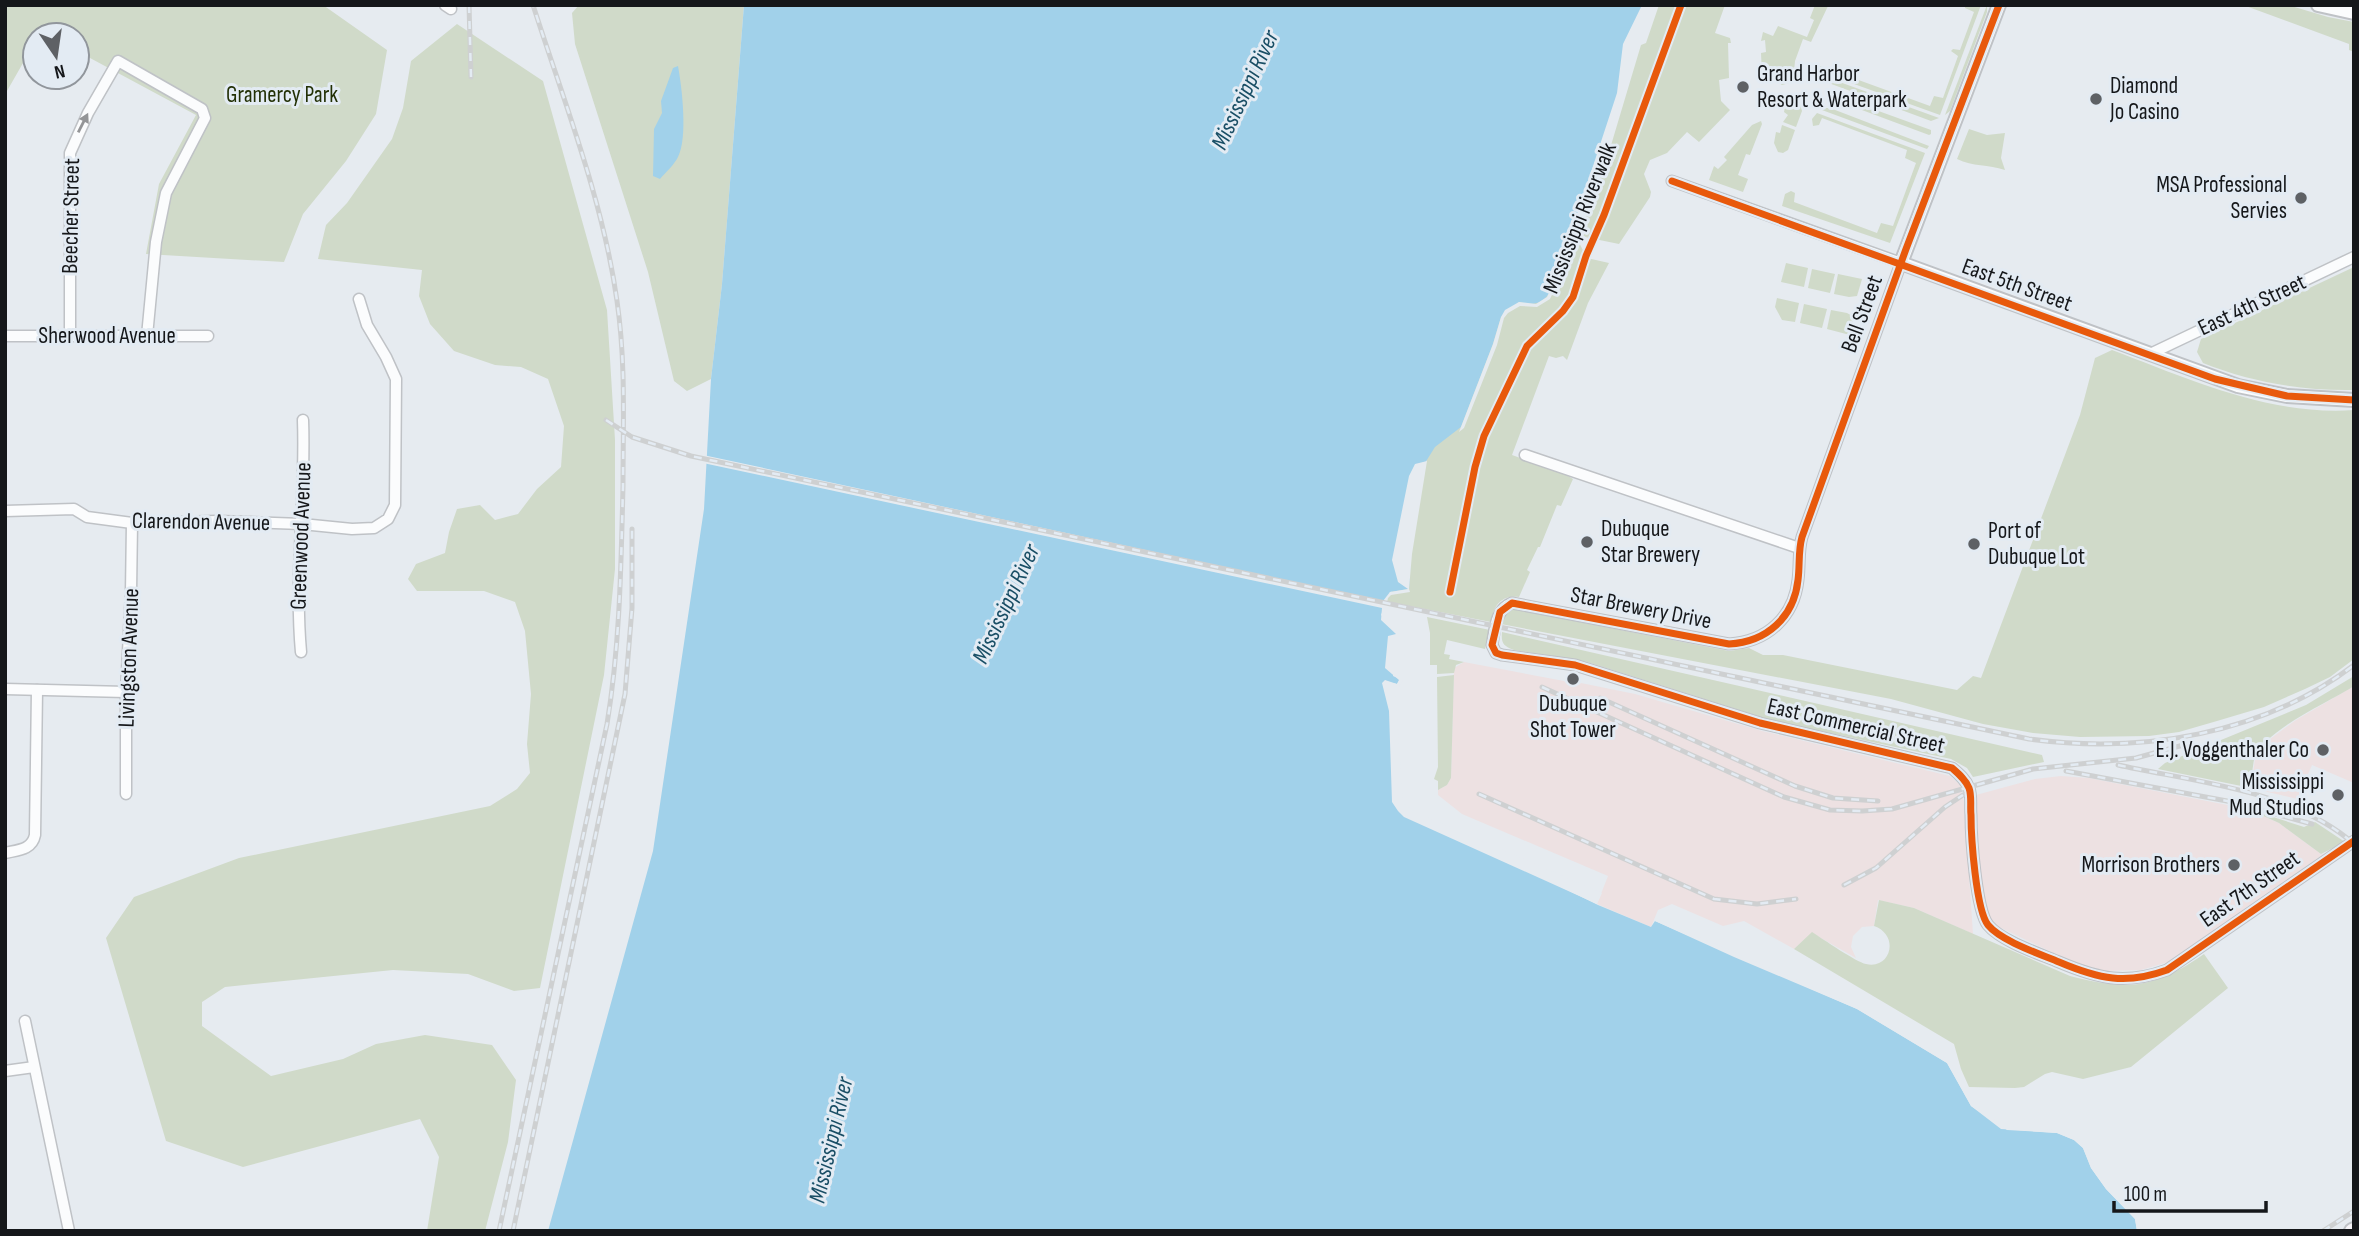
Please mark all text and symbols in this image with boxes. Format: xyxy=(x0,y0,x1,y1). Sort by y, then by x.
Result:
north arrow xyxy=(21,21,91,91)
water label: Mississippi River xyxy=(1205,25,1286,154)
text: N xyxy=(52,59,67,83)
place label: Grand Harbor Resort & Waterpark xyxy=(1757,60,1907,114)
place label: Diamond Jo Casino xyxy=(2109,72,2179,126)
marker: Grand Harbor Resort & Waterpark xyxy=(1735,79,1751,95)
park label: Gramercy Park xyxy=(226,81,338,109)
marker: Diamond Jo Casino xyxy=(2088,91,2104,107)
one-way arrow xyxy=(78,113,89,133)
street label: Mississippi Riverwalk xyxy=(1537,138,1623,298)
street label: Beecher Street xyxy=(56,158,86,274)
place label: MSA Professional Servies xyxy=(2156,171,2287,225)
marker: MSA Professional Servies xyxy=(2293,190,2309,206)
street label: East 5th Street xyxy=(1958,252,2076,318)
street label: East 4th Street xyxy=(2194,268,2310,342)
street label: Bell Street xyxy=(1835,272,1889,356)
street label: Sherwood Avenue xyxy=(38,322,176,350)
street label: Greenwood Avenue xyxy=(284,462,318,610)
street label: Clarendon Avenue xyxy=(132,507,270,537)
place label: Dubuque Star Brewery xyxy=(1601,515,1700,569)
place label: Port of Dubuque Lot xyxy=(1988,517,2085,571)
marker: Dubuque Star Brewery xyxy=(1579,534,1595,550)
marker: Port of Dubuque Lot xyxy=(1966,536,1982,552)
water label: Mississippi River xyxy=(966,539,1047,668)
street label: Star Brewery Drive xyxy=(1568,581,1714,635)
street label: Livingston Avenue xyxy=(113,588,145,728)
marker: Dubuque Shot Tower xyxy=(1565,671,1581,687)
place label: Dubuque Shot Tower xyxy=(1530,690,1616,744)
street label: East Commercial Street xyxy=(1765,692,1947,760)
place label: E.J. Voggenthaler Co xyxy=(2156,736,2309,764)
marker: E.J. Voggenthaler Co xyxy=(2315,742,2331,758)
place label: Mississippi Mud Studios xyxy=(2229,768,2324,822)
marker: Mississippi Mud Studios xyxy=(2330,787,2346,803)
street label: East 7th Street xyxy=(2195,844,2305,934)
place label: Morrison Brothers xyxy=(2081,851,2220,879)
marker: Morrison Brothers xyxy=(2226,857,2242,873)
water label: Mississippi River xyxy=(802,1073,860,1206)
scale bar xyxy=(2114,1170,2266,1214)
text: 100 m xyxy=(2124,1182,2167,1207)

